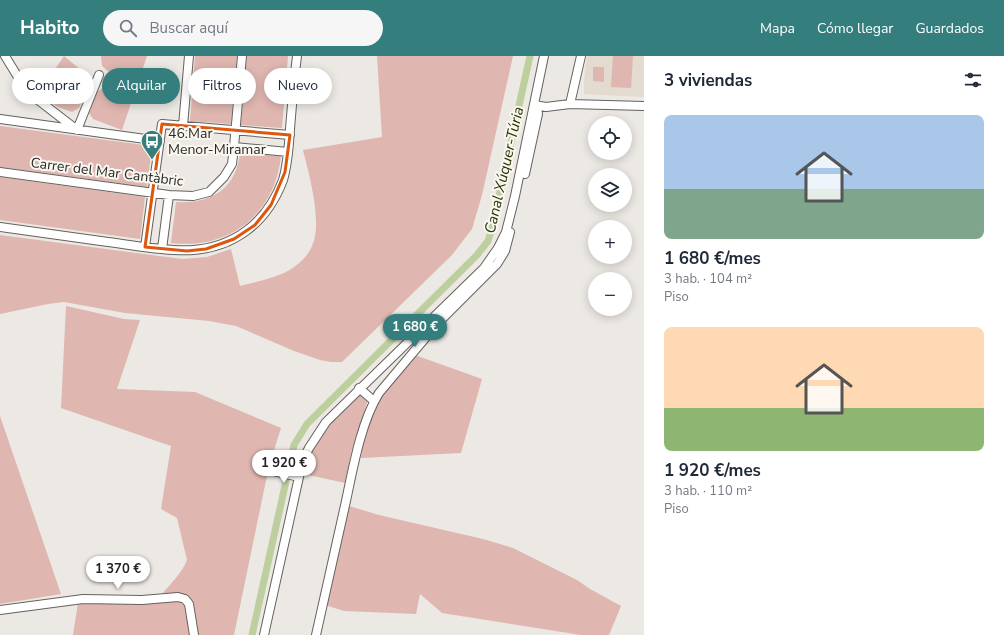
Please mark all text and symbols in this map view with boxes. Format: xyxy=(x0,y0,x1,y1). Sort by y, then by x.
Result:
search box xyxy=(103,10,383,46)
text: Habito xyxy=(20,15,79,41)
icon: search xyxy=(117,17,139,39)
text: Buscar aquí xyxy=(149,18,228,38)
text: Mapa xyxy=(760,19,795,38)
text: Cómo llegar xyxy=(817,19,893,38)
text: Guardados xyxy=(915,19,984,38)
chip: Comprar xyxy=(12,68,94,104)
chip: Alquilar xyxy=(102,68,180,104)
chip: Filtros xyxy=(188,68,256,104)
chip: Nuevo xyxy=(264,68,332,104)
text: 3 viviendas xyxy=(664,69,752,92)
icon: filters xyxy=(962,69,984,91)
water label: Canal Xúquer-Túria xyxy=(480,105,528,235)
map controls xyxy=(588,116,632,316)
button: locate xyxy=(588,116,632,160)
place label: 46.Mar Menor-Miramar xyxy=(168,124,266,159)
bus stop icon: 46.Mar Menor-Miramar xyxy=(139,128,165,161)
icon: home xyxy=(788,141,860,213)
street label: Carrer del Mar Cantàbric xyxy=(30,153,185,191)
button: layers xyxy=(588,168,632,212)
button: + xyxy=(588,220,632,264)
text: 1 680 €/mes xyxy=(664,247,761,270)
text: 3 hab. · 104 m² xyxy=(664,270,752,288)
button: − xyxy=(588,272,632,316)
text: Piso xyxy=(664,288,689,306)
pin: 1 680 € xyxy=(378,314,452,348)
text: 1 680 € xyxy=(392,318,438,336)
icon: home xyxy=(788,353,860,425)
pin: 1 920 € xyxy=(247,450,321,484)
text: 1 920 € xyxy=(261,454,307,472)
text: 1 920 €/mes xyxy=(664,459,761,482)
text: 3 hab. · 110 m² xyxy=(664,482,752,500)
text: Piso xyxy=(664,500,689,518)
pin: 1 370 € xyxy=(81,556,155,590)
text: 1 370 € xyxy=(95,560,141,578)

